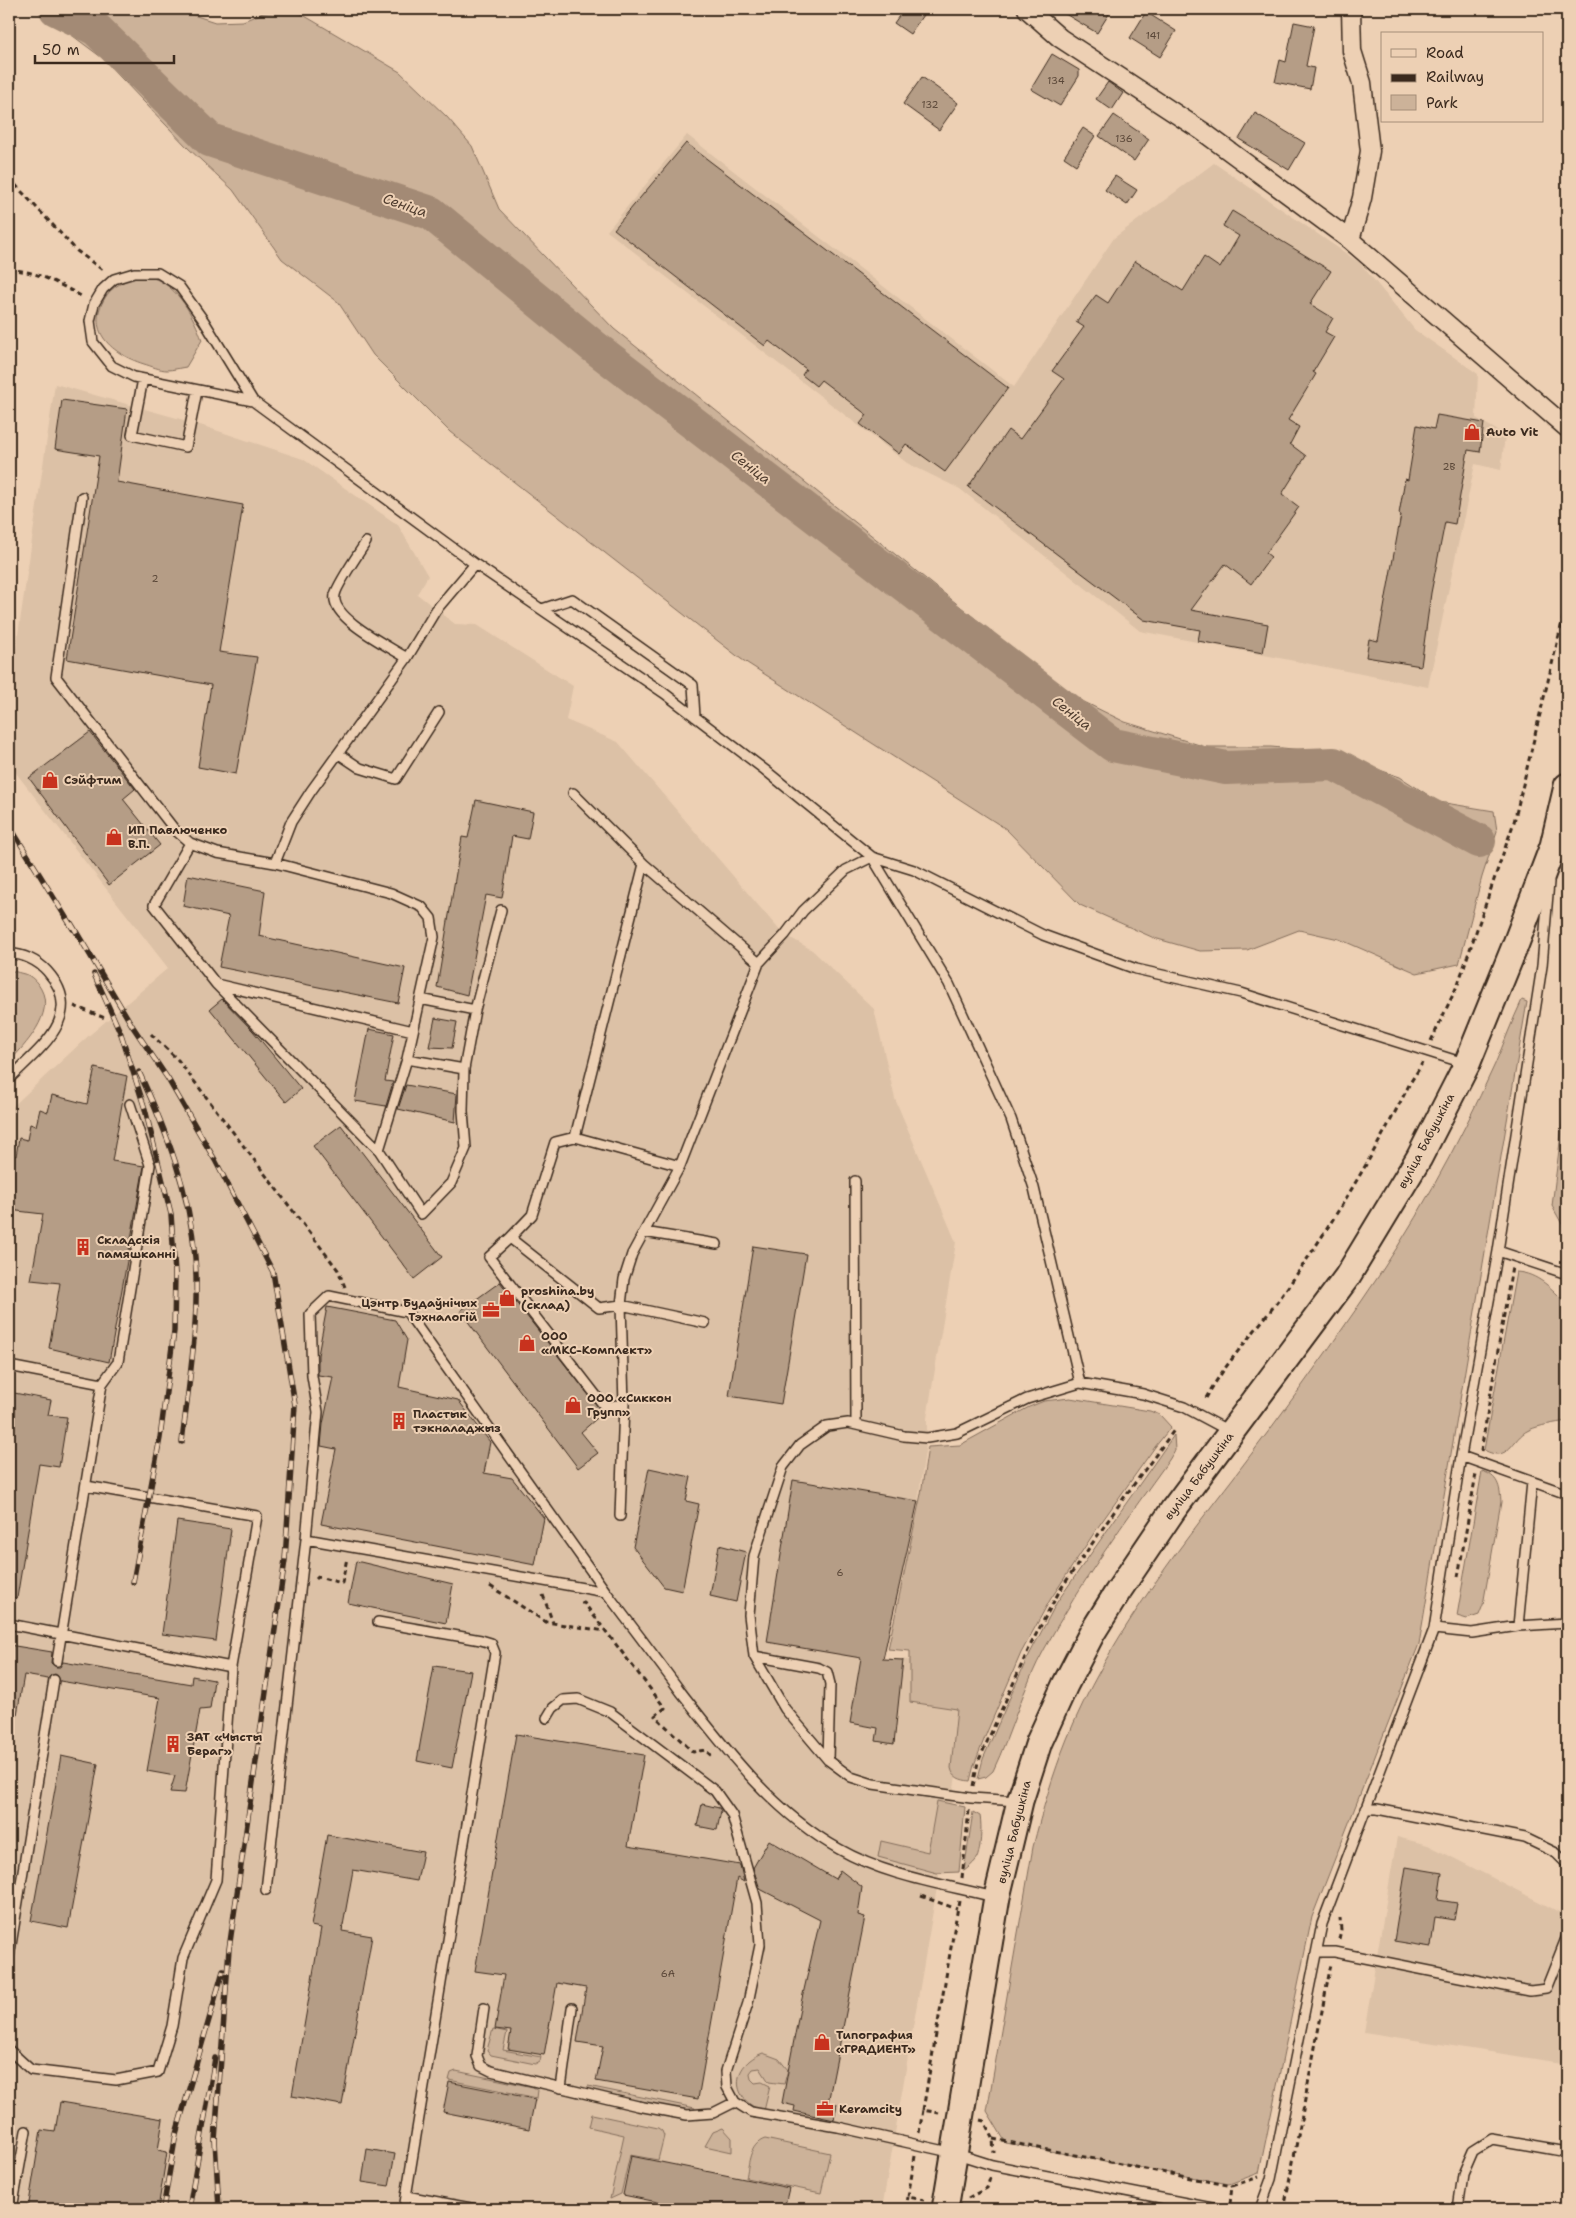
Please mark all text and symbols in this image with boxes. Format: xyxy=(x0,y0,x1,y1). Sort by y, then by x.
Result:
house number: 141 xyxy=(1146,29,1160,42)
scale bar xyxy=(35,32,174,64)
legend xyxy=(1381,32,1544,122)
text: 50 m xyxy=(42,40,80,60)
text: Road xyxy=(1426,43,1464,63)
text: Railway xyxy=(1426,67,1484,87)
house number: 134 xyxy=(1047,74,1065,87)
text: Park xyxy=(1426,93,1458,113)
house number: 132 xyxy=(921,98,939,111)
house number: 136 xyxy=(1115,132,1133,145)
water label: Сеніца xyxy=(381,189,429,221)
shop icon: Auto Vit xyxy=(1462,422,1482,442)
place label: Auto Vit xyxy=(1486,424,1538,440)
water label: Сеніца xyxy=(728,446,774,488)
house number: 2В xyxy=(1443,460,1456,473)
house number: 2 xyxy=(152,572,159,585)
water label: Сеніца xyxy=(1049,692,1095,734)
shop icon: Сэйфтим xyxy=(40,770,60,790)
place label: Сэйфтим xyxy=(64,772,121,788)
place label: ИП Павлюченко В.П. xyxy=(128,822,227,852)
shop icon: ИП Павлюченко В.П. xyxy=(104,827,124,847)
street label: вуліца Бабушкіна xyxy=(1394,1090,1458,1191)
place label: Складскія памяшканні xyxy=(97,1232,176,1262)
building icon: Складскія памяшканні xyxy=(73,1237,93,1257)
place label: рroshina.by (склад) xyxy=(521,1283,594,1313)
shop icon: рroshina.by (склад) xyxy=(497,1288,517,1308)
place label: Цэнтр Будаўнічых Тэхналогій xyxy=(361,1295,478,1325)
office icon: Цэнтр Будаўнічых Тэхналогій xyxy=(481,1300,501,1320)
place label: ООО «МКС-Комплект» xyxy=(541,1328,652,1358)
shop icon: ООО «МКС-Комплект» xyxy=(517,1333,537,1353)
place label: ООО «Сиккон Групп» xyxy=(587,1390,672,1420)
shop icon: ООО «Сиккон Групп» xyxy=(563,1395,583,1415)
place label: Пластык тэкналаджыз xyxy=(413,1406,501,1436)
building icon: Пластык тэкналаджыз xyxy=(389,1411,409,1431)
street label: вуліца Бабушкіна xyxy=(1161,1428,1238,1523)
house number: 6 xyxy=(837,1566,844,1579)
place label: ЗАТ «Чысты Бераг» xyxy=(187,1729,263,1759)
building icon: ЗАТ «Чысты Бераг» xyxy=(163,1734,183,1754)
street label: вуліца Бабушкіна xyxy=(993,1778,1035,1885)
house number: 6А xyxy=(661,1967,675,1980)
place label: Типография «ГРАДИЕНТ» xyxy=(836,2027,916,2057)
shop icon: Типография «ГРАДИЕНТ» xyxy=(812,2032,832,2052)
office icon: Keramcity xyxy=(815,2099,835,2119)
place label: Keramcity xyxy=(839,2101,902,2117)

